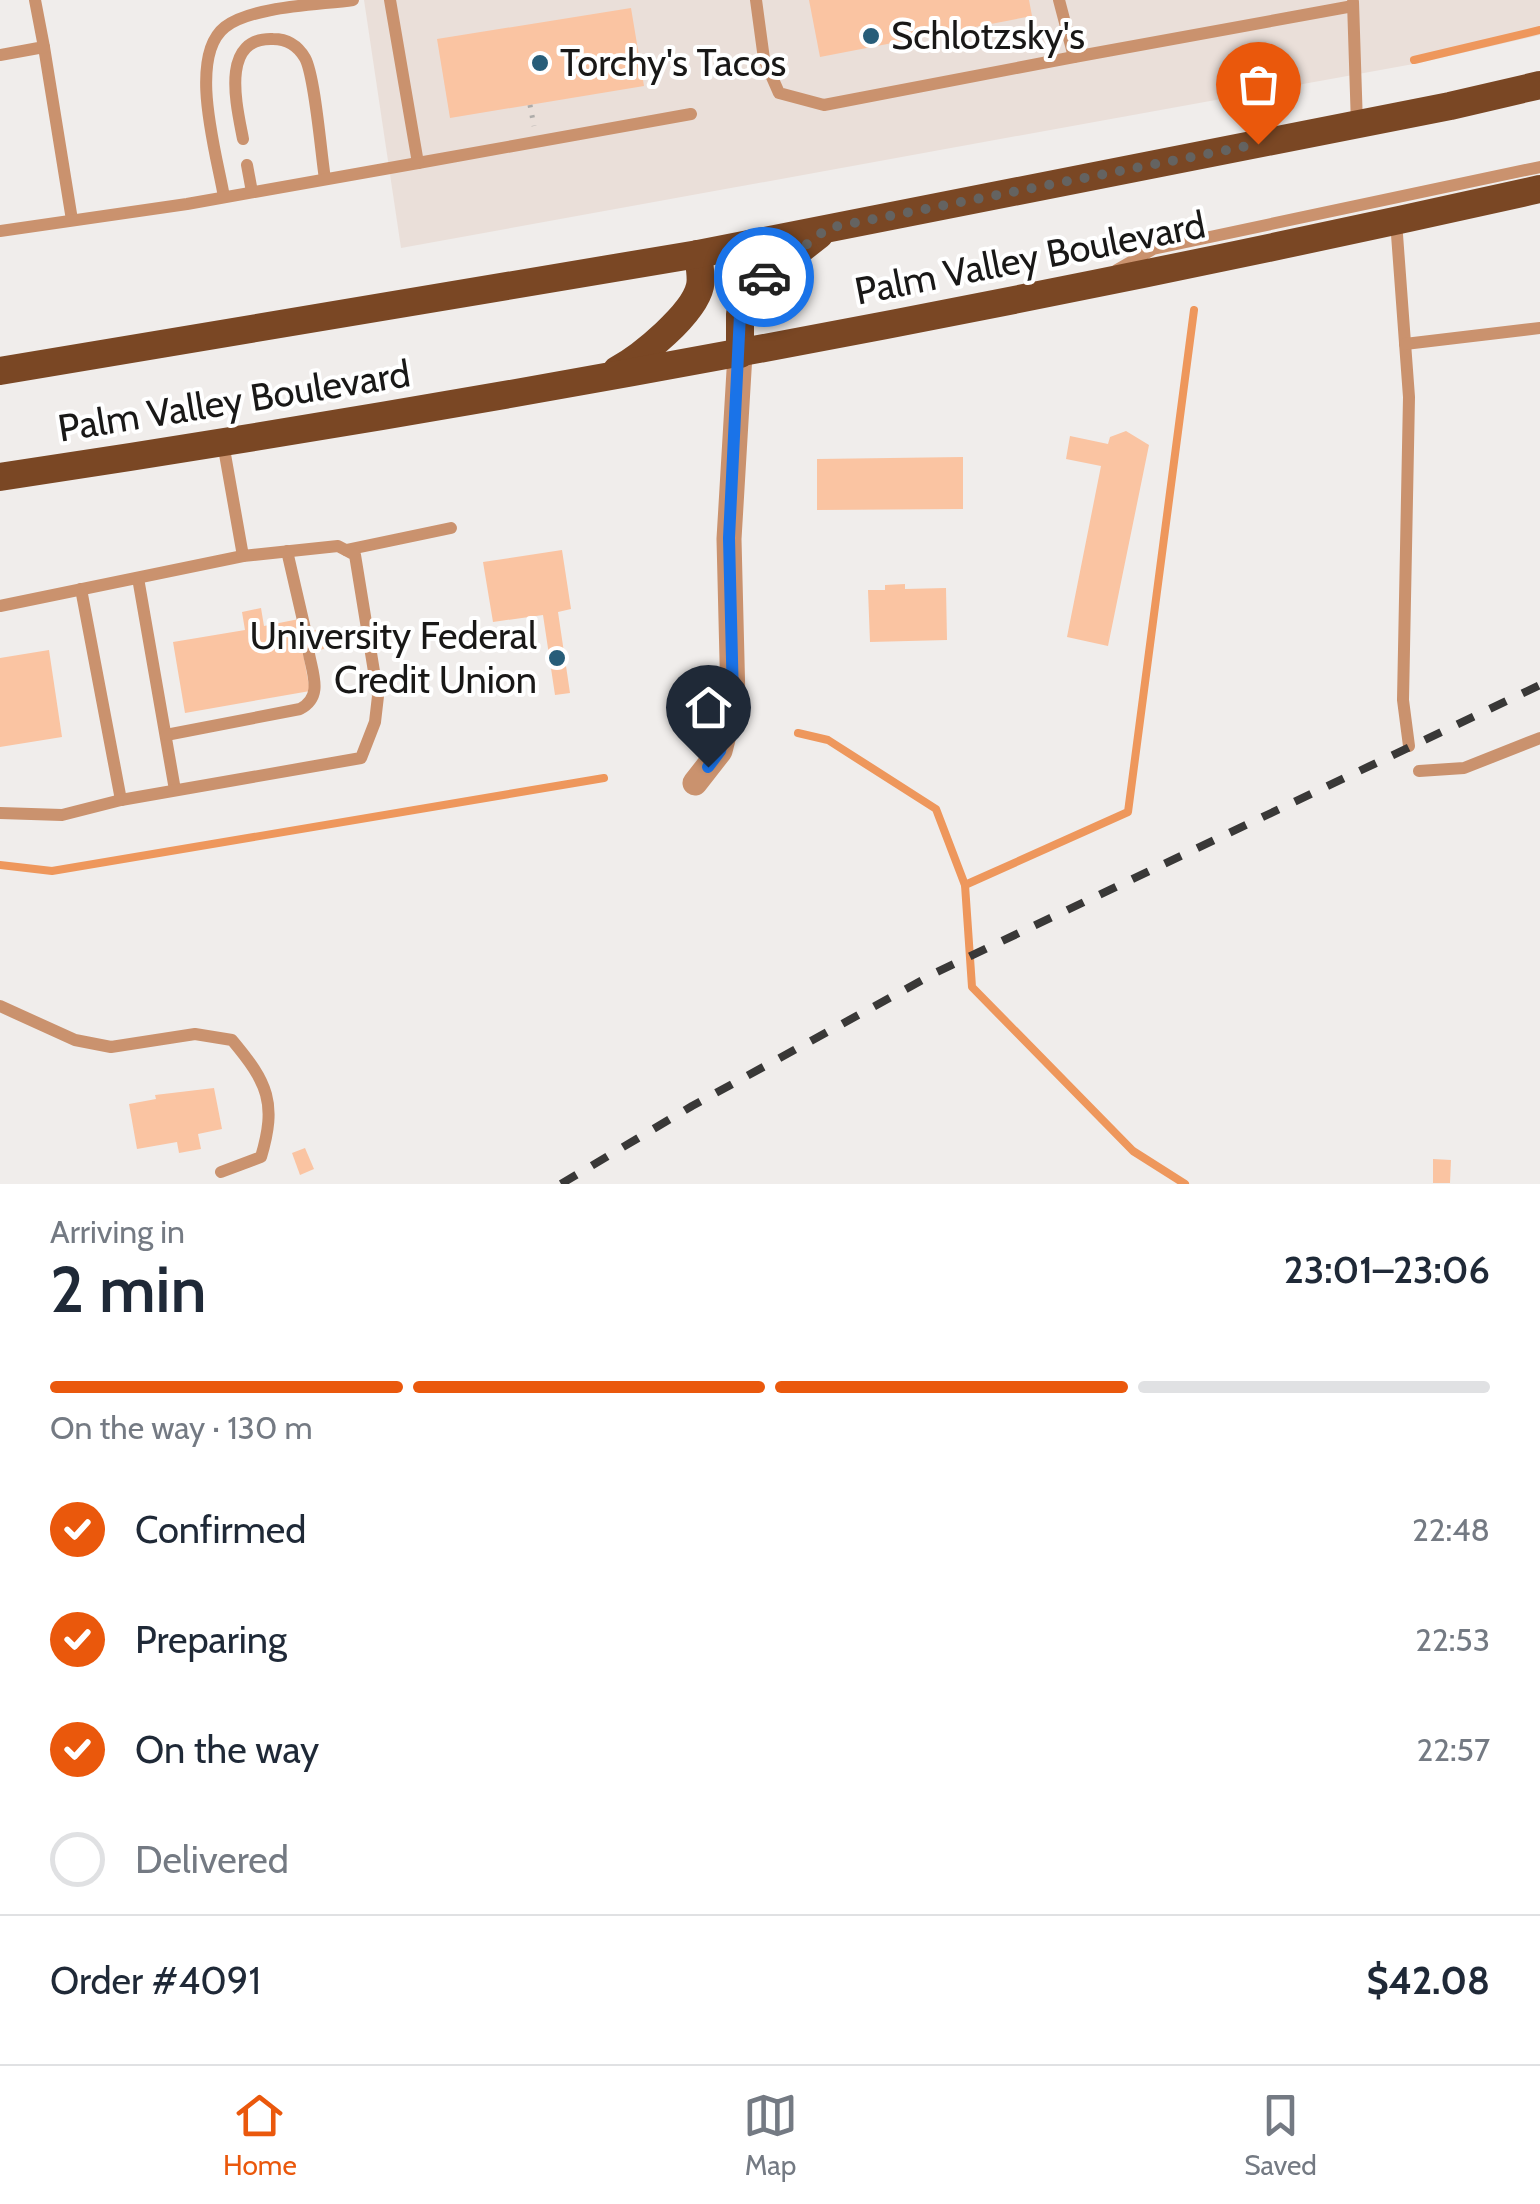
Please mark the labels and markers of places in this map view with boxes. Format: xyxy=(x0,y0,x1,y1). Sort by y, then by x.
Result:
place label: Schlotzsky's xyxy=(891,12,1085,59)
marker: Schlotzsky's xyxy=(860,25,882,47)
place label: Torchy's Tacos xyxy=(560,39,786,86)
pin xyxy=(1216,42,1301,145)
marker: Torchy's Tacos xyxy=(529,52,551,74)
place label: University Federal Credit Union xyxy=(249,612,537,703)
marker: University Federal Credit Union xyxy=(546,647,568,669)
pin xyxy=(666,665,751,768)

